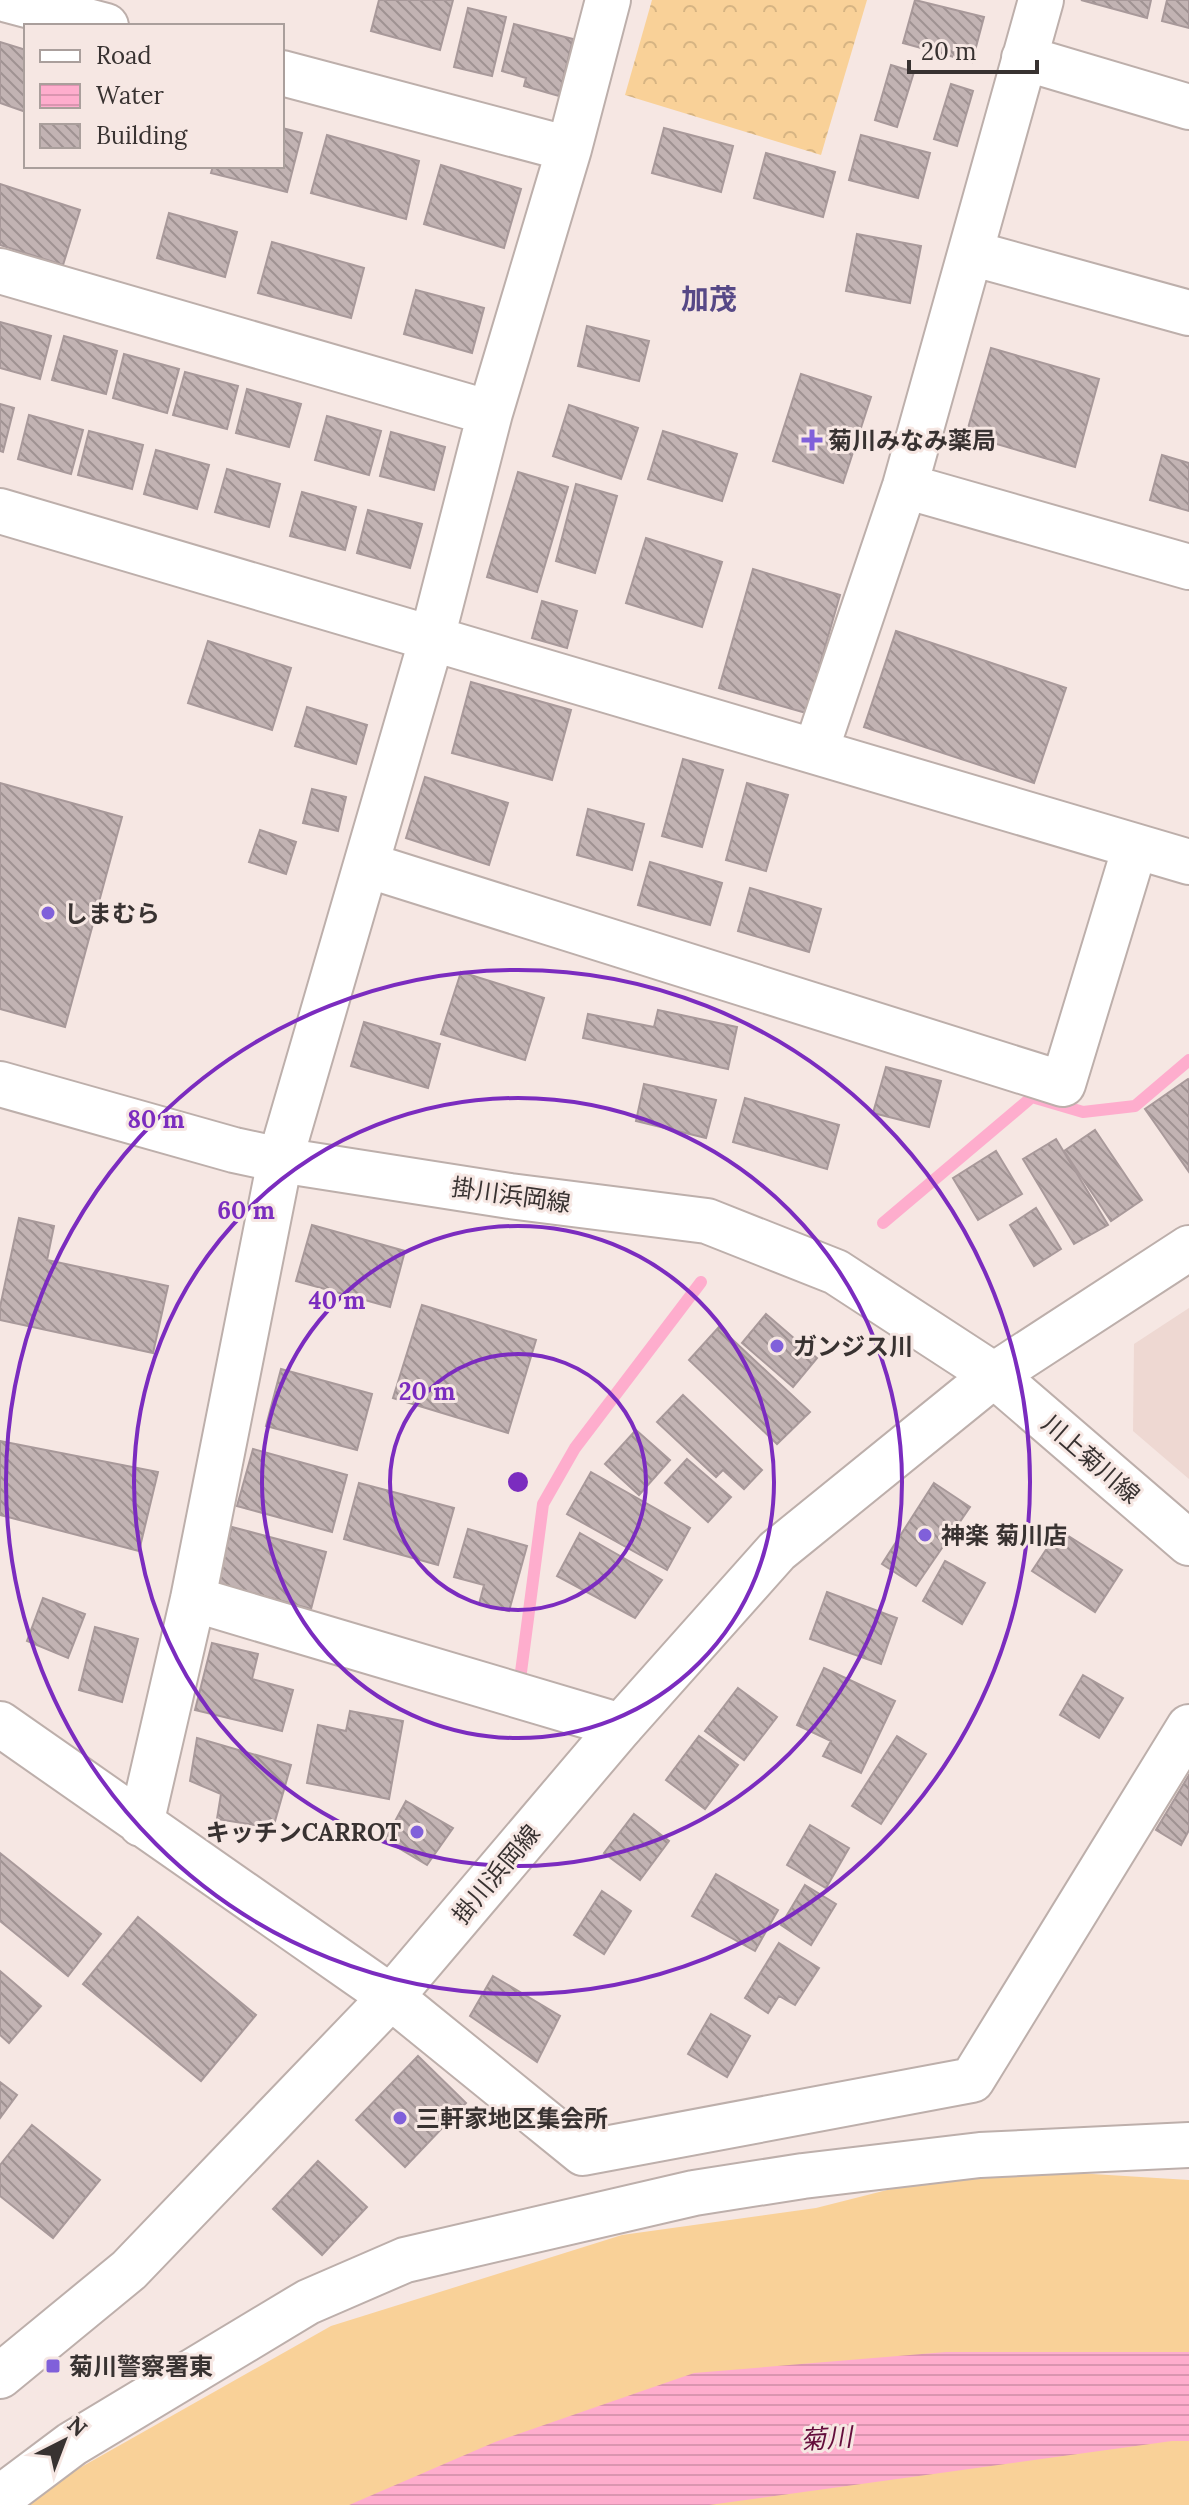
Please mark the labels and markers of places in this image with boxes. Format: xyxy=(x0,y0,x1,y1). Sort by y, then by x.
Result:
place label: 菊川みなみ薬局 xyxy=(828,425,996,456)
marker: 菊川みなみ薬局 xyxy=(803,431,821,449)
place label: しまむら xyxy=(64,898,160,929)
marker: しまむら xyxy=(39,904,57,922)
place label: ガンジス川 xyxy=(793,1331,913,1362)
marker: ガンジス川 xyxy=(768,1337,786,1355)
centre of rings xyxy=(504,1468,532,1496)
place label: 神楽 菊川店 xyxy=(941,1520,1067,1551)
marker: 神楽 菊川店 xyxy=(916,1526,934,1544)
place label: キッチンCARROT xyxy=(206,1817,401,1848)
marker: キッチンCARROT xyxy=(408,1823,426,1841)
place label: 三軒家地区集会所 xyxy=(416,2103,608,2134)
marker: 三軒家地区集会所 xyxy=(391,2109,409,2127)
place label: 菊川警察署東 xyxy=(69,2351,213,2382)
marker: 菊川警察署東 xyxy=(44,2357,62,2375)

